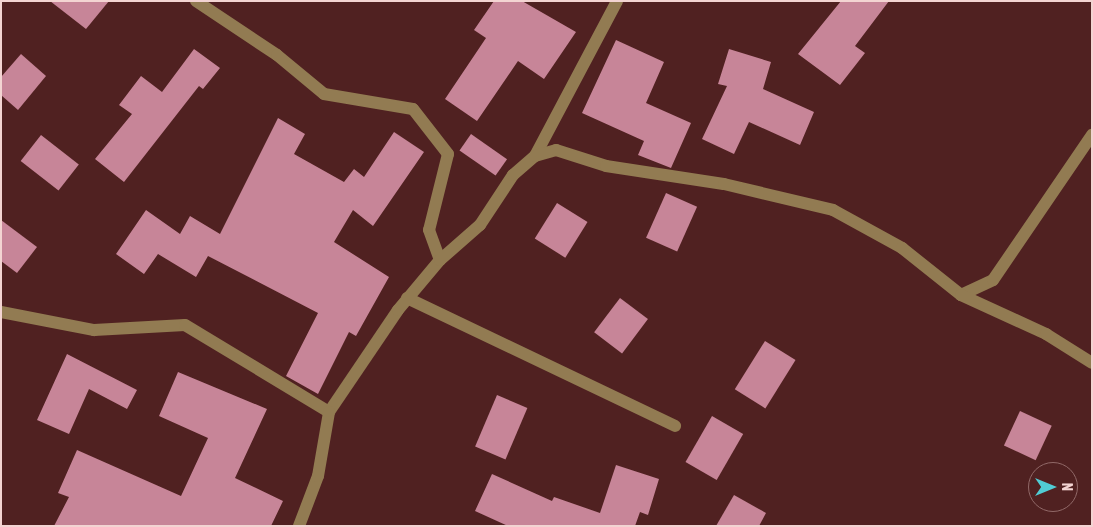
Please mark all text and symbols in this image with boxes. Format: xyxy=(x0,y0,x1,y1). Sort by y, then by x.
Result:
north arrow xyxy=(1028,462,1078,512)
text: N xyxy=(1059,483,1075,491)

